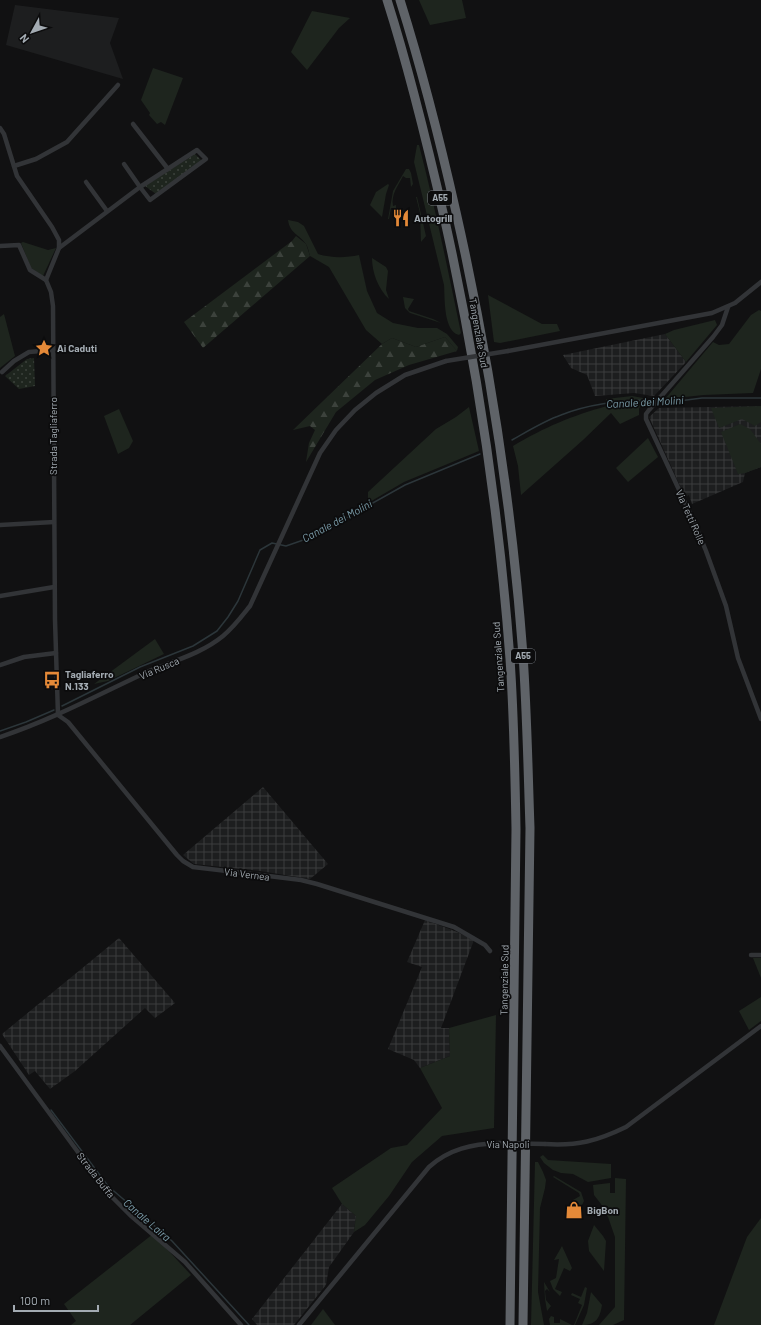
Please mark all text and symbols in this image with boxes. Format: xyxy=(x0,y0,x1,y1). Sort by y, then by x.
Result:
north arrow xyxy=(12,12,52,52)
text: N xyxy=(17,32,31,46)
road number: A55 xyxy=(428,191,452,205)
restaurant icon: Autogrill xyxy=(391,208,411,228)
place label: Autogrill xyxy=(414,212,452,224)
street label: Tangenziale Sud xyxy=(467,297,491,369)
place icon: Ai Caduti xyxy=(34,338,54,358)
place label: Ai Caduti xyxy=(57,342,97,354)
water label: Canale dei Molini xyxy=(606,393,684,410)
street label: Strada Tagliaferro xyxy=(47,397,59,475)
street label: Via Tetti Rolle xyxy=(673,488,709,546)
water label: Canale dei Molini xyxy=(299,496,374,544)
street label: Tangenziale Sud xyxy=(490,621,506,693)
road number: A55 xyxy=(511,649,535,663)
street label: Via Rusca xyxy=(137,654,181,682)
place label: Tagliaferro N.133 xyxy=(65,668,114,692)
bus stop icon: Tagliaferro N.133 xyxy=(42,670,62,690)
street label: Via Vernea xyxy=(224,865,270,883)
street label: Tangenziale Sud xyxy=(497,945,511,1015)
street label: Via Napoli xyxy=(486,1138,530,1150)
street label: Strada Buffa xyxy=(75,1150,117,1200)
water label: Canale Laira xyxy=(121,1196,174,1244)
shop icon: BigBon xyxy=(564,1200,584,1220)
place label: BigBon xyxy=(587,1204,619,1216)
scale bar xyxy=(14,1287,98,1313)
text: 100 m xyxy=(20,1293,50,1307)

